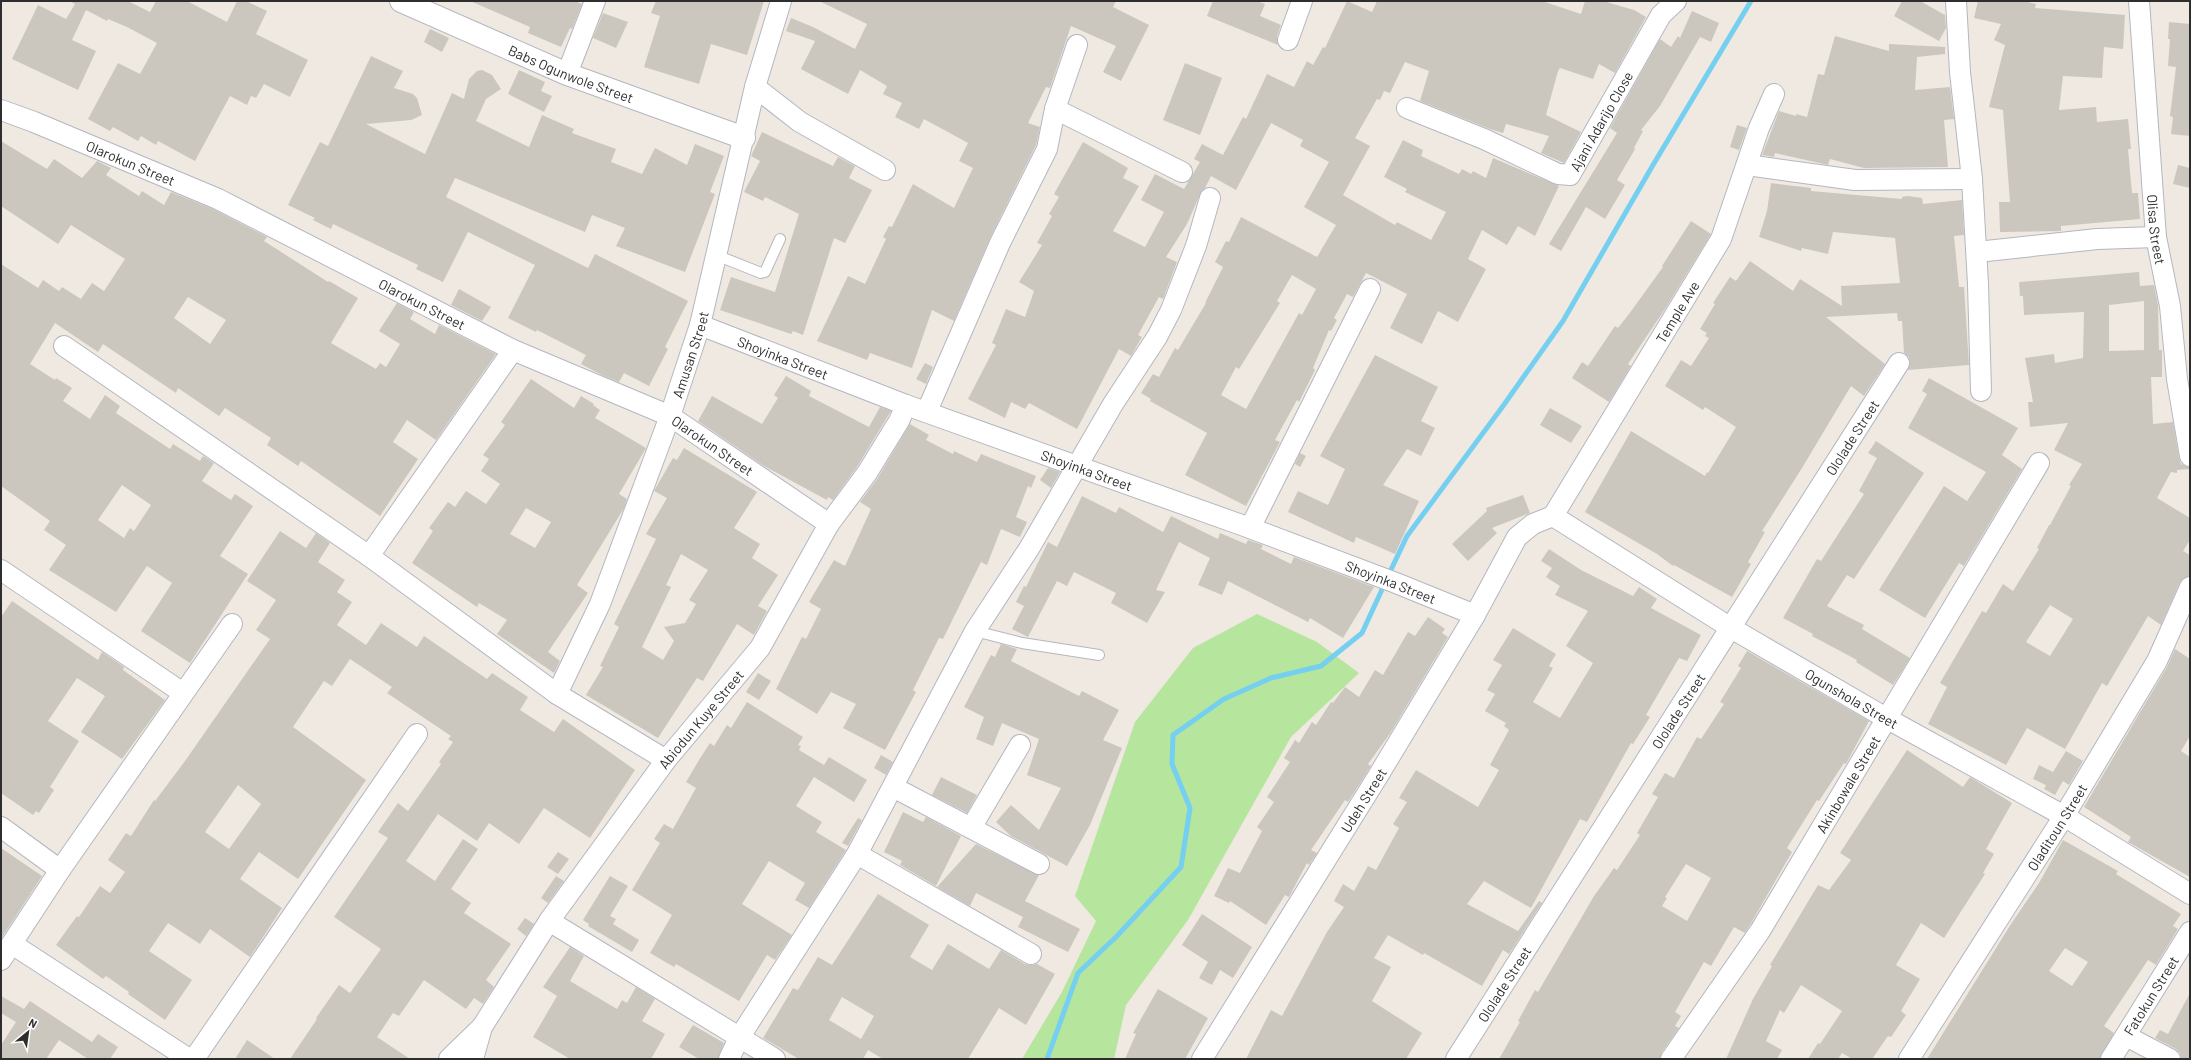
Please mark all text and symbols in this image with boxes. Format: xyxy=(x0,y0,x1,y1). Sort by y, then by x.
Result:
street label: Babs Ogunwole Street xyxy=(506,41,636,106)
street label: Ajani Adarijo Close xyxy=(1566,68,1636,174)
street label: Olarokun Street xyxy=(84,136,178,189)
street label: Olisa Street xyxy=(2144,194,2170,266)
street label: Olarokun Street xyxy=(376,274,468,333)
street label: Temple Ave xyxy=(1652,278,1702,346)
street label: Amusan Street xyxy=(668,310,711,400)
street label: Shoyinka Street xyxy=(735,332,831,382)
street label: Ololade Street xyxy=(1821,396,1882,478)
street label: Olarokun Street xyxy=(669,411,757,479)
street label: Shoyinka Street xyxy=(1039,446,1135,494)
street label: Shoyinka Street xyxy=(1343,556,1439,607)
street label: Ogunshola Street xyxy=(1802,665,1901,732)
street label: Abiodun Kuye Street xyxy=(654,666,747,772)
street label: Ololade Street xyxy=(1647,670,1708,752)
street label: Akinbowale Street xyxy=(1812,732,1883,836)
street label: Udeh Street xyxy=(1337,765,1389,835)
street label: Oladitoun Street xyxy=(2023,781,2090,873)
street label: Ololade Street xyxy=(1473,943,1534,1025)
street label: Fatokun Street xyxy=(2120,952,2182,1038)
north arrow xyxy=(8,1012,48,1052)
text: N xyxy=(27,1015,39,1030)

